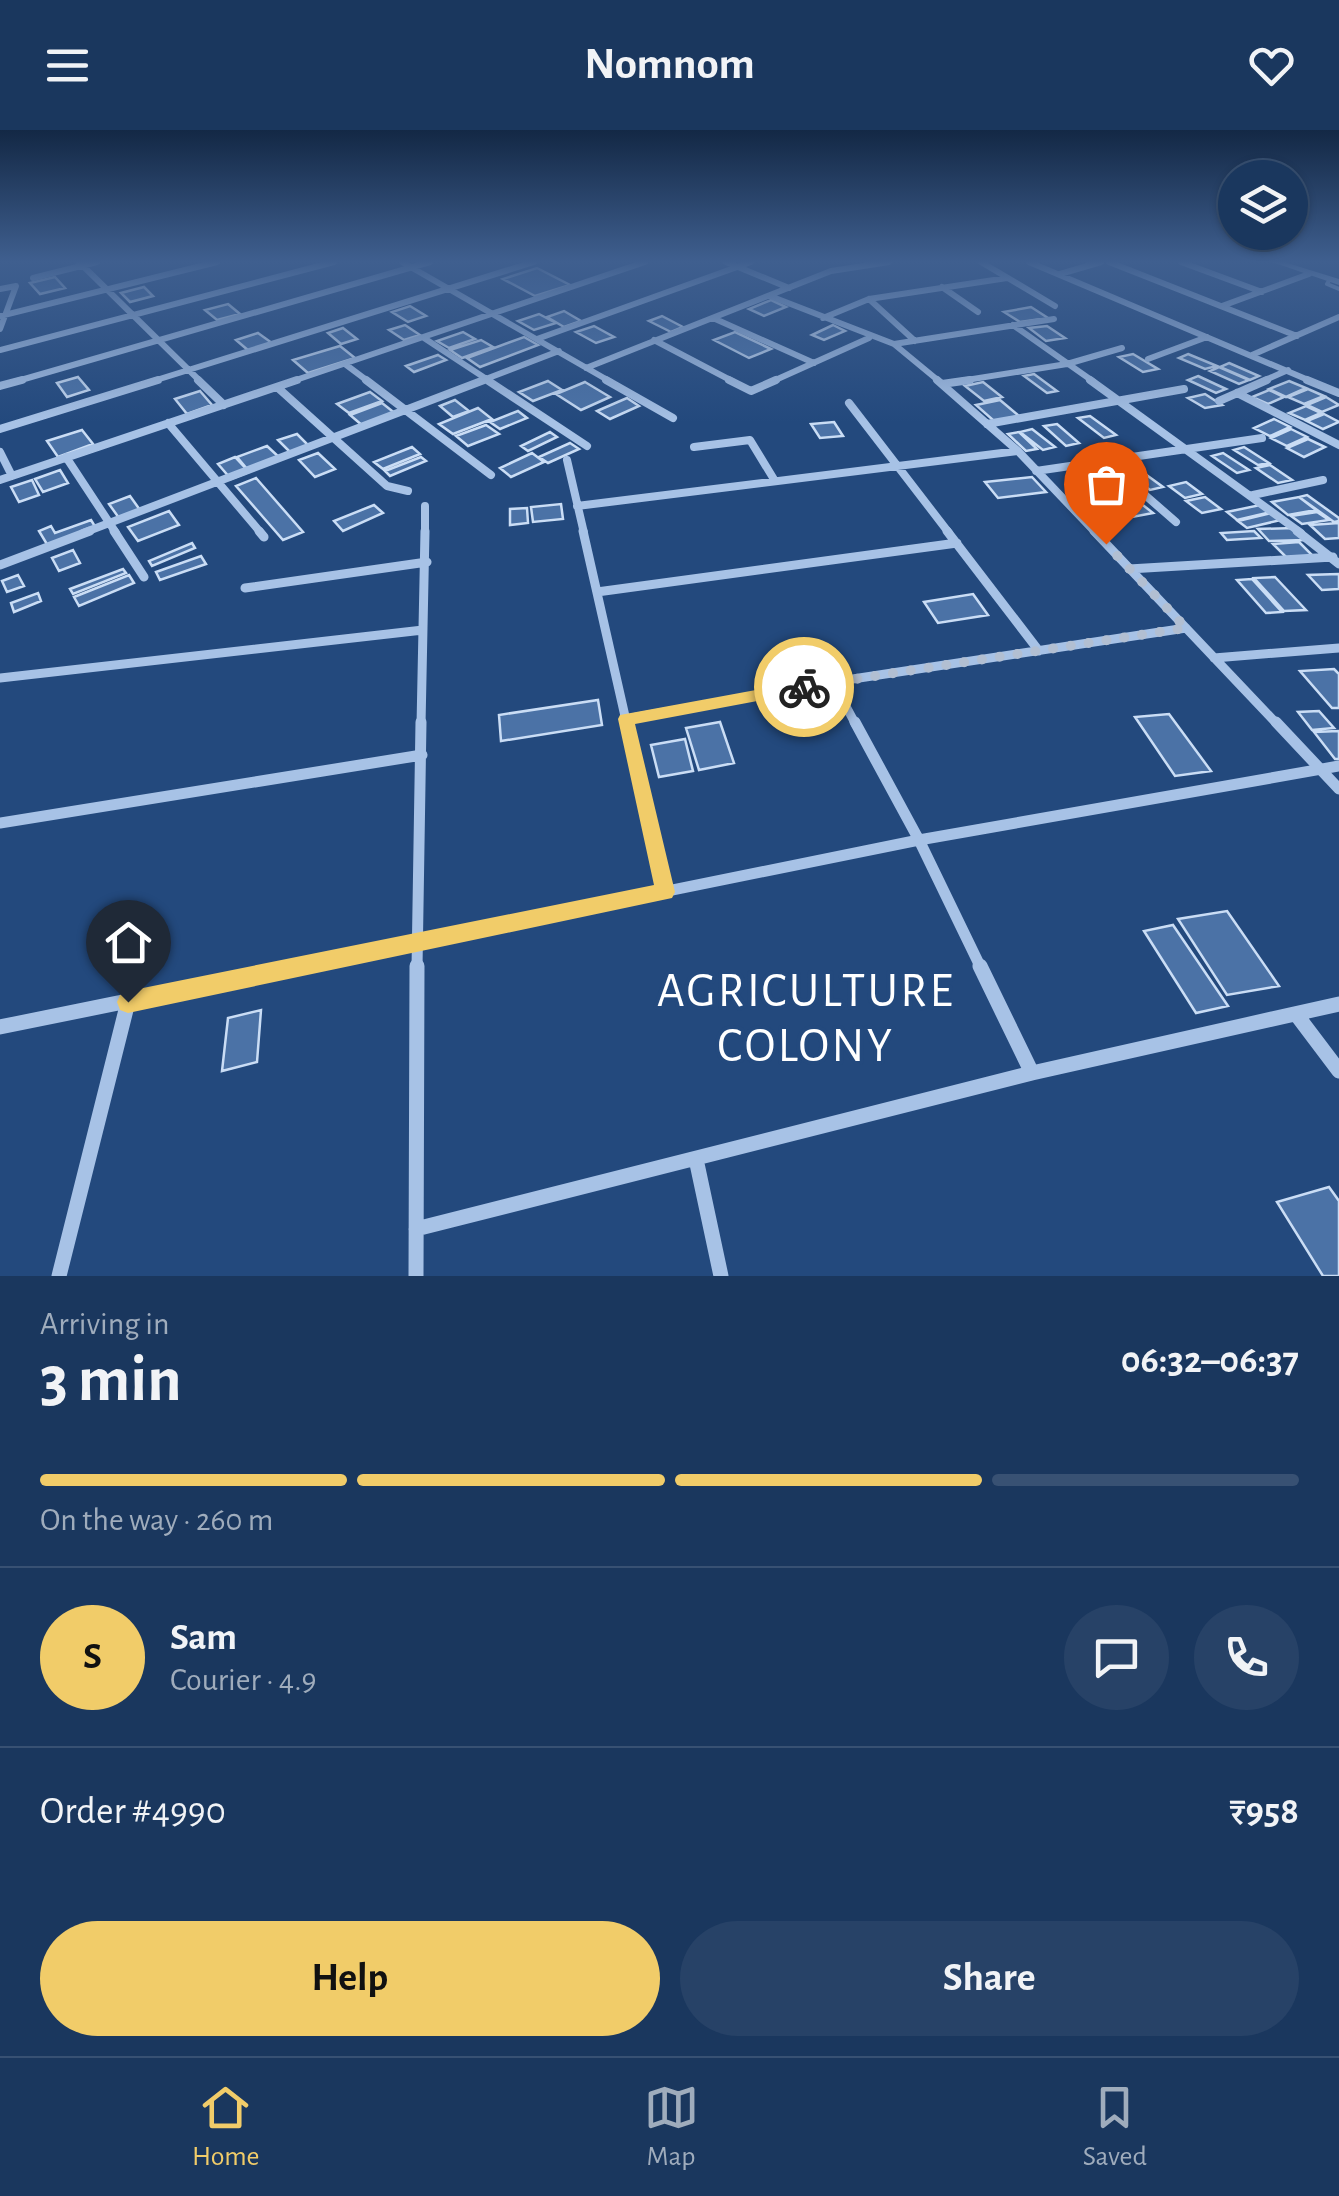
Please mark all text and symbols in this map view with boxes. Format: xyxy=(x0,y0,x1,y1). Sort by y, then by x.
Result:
icon: menu xyxy=(40,38,95,93)
icon: heart xyxy=(1244,38,1299,93)
text: Nomnom xyxy=(584,42,755,87)
map controls xyxy=(1218,160,1308,250)
button: layers xyxy=(1218,160,1308,250)
pin xyxy=(1064,442,1149,545)
icon: bag xyxy=(1079,457,1134,512)
courier xyxy=(754,637,854,737)
icon: bike xyxy=(777,660,832,715)
pin xyxy=(86,900,171,1003)
icon: home xyxy=(101,915,156,970)
district label: AGRICULTURE COLONY xyxy=(657,968,955,1071)
text: Arriving in xyxy=(40,1308,169,1340)
text: 06:32–06:37 xyxy=(1121,1342,1299,1380)
text: 3 min xyxy=(40,1348,182,1413)
text: On the way · 260 m xyxy=(40,1504,273,1536)
button: chat xyxy=(1064,1605,1169,1710)
button: phone xyxy=(1194,1605,1299,1710)
text: Sam xyxy=(170,1619,237,1657)
text: S xyxy=(83,1638,102,1676)
text: Courier · 4.9 xyxy=(170,1664,317,1696)
text: Order #4990 xyxy=(40,1793,226,1831)
text: ₹958 xyxy=(1230,1793,1299,1831)
button: Help xyxy=(40,1921,660,2036)
button: Share xyxy=(680,1921,1299,2036)
tab: Home xyxy=(192,2080,259,2174)
tab: Map xyxy=(644,2080,699,2174)
tab: Saved xyxy=(1083,2080,1147,2174)

